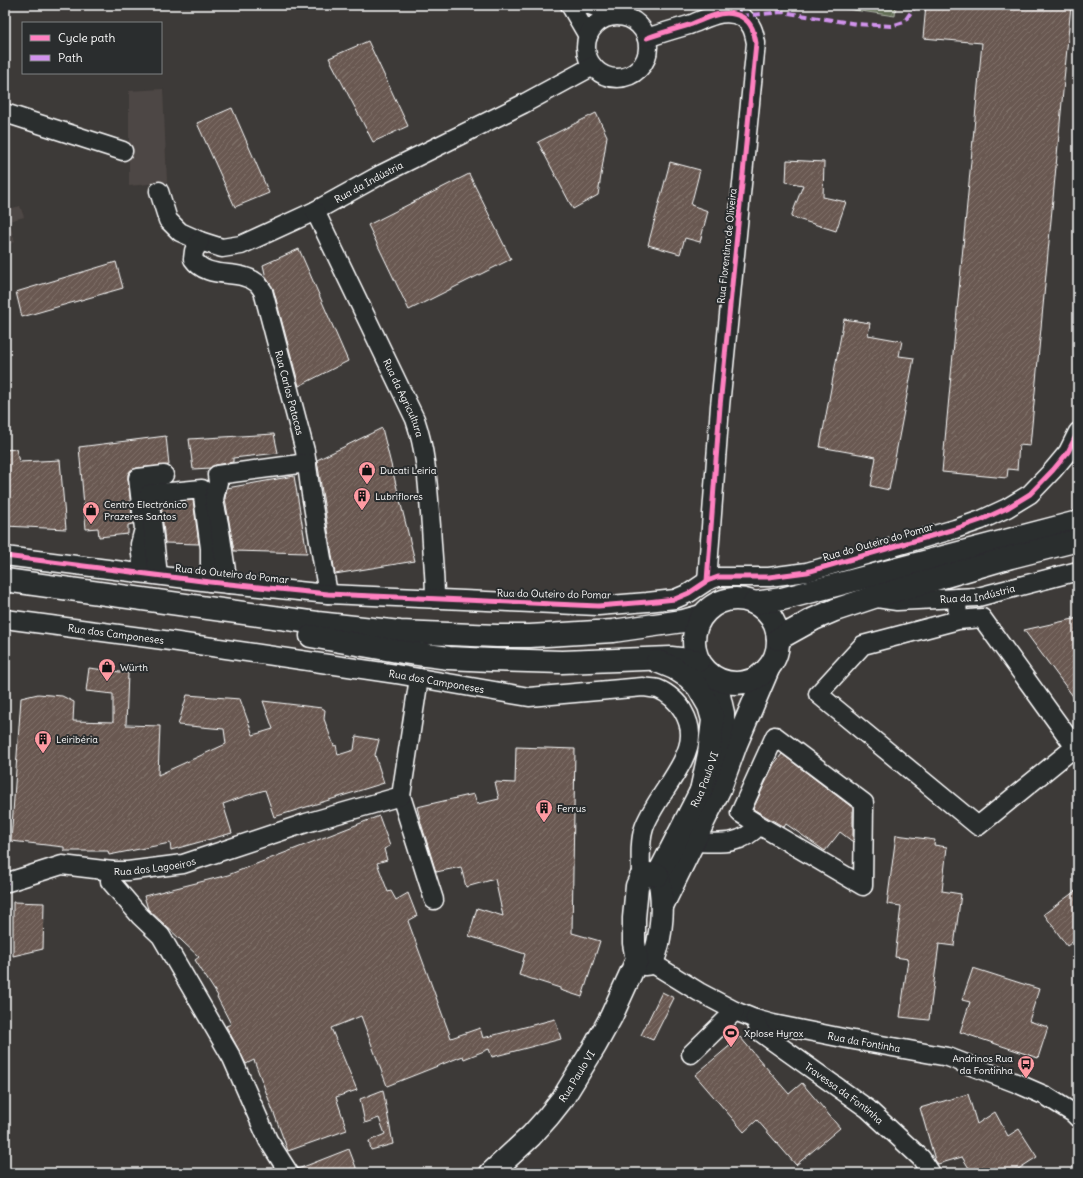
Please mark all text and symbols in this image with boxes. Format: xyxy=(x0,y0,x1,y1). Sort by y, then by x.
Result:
legend xyxy=(22,22,162,74)
text: Cycle path xyxy=(58,30,115,45)
text: Path xyxy=(58,50,83,65)
street label: Rua da Indústria xyxy=(332,158,405,206)
street label: Rua Florentino de Oliveira xyxy=(714,187,740,304)
street label: Rua Carlos Patacas xyxy=(272,349,307,437)
street label: Rua da Agricultura xyxy=(380,357,427,439)
shop icon: Ducati Leiria xyxy=(357,460,377,485)
place label: Ducati Leiria xyxy=(380,464,437,477)
building icon: Lubriflores xyxy=(352,486,372,511)
place label: Lubriflores xyxy=(375,490,423,503)
place label: Centro Electrónico Prazeres Santos xyxy=(104,498,187,523)
shop icon: Centro Electrónico Prazeres Santos xyxy=(81,500,101,525)
street label: Rua do Outeiro do Pomar xyxy=(821,520,935,564)
street label: Rua do Outeiro do Pomar xyxy=(174,562,290,586)
street label: Rua da Indústria xyxy=(939,581,1016,605)
street label: Rua do Outeiro do Pomar xyxy=(497,587,611,601)
street label: Rua dos Camponeses xyxy=(67,621,165,647)
shop icon: Würth xyxy=(97,657,117,682)
place label: Würth xyxy=(120,661,148,674)
street label: Rua dos Camponeses xyxy=(388,667,486,696)
building icon: Leiribéria xyxy=(33,729,53,754)
place label: Leiribéria xyxy=(56,733,98,746)
street label: Rua Paulo VI xyxy=(687,750,721,809)
building icon: Ferrus xyxy=(534,798,554,823)
place label: Ferrus xyxy=(557,802,587,815)
street label: Rua dos Lagoeiros xyxy=(114,854,198,878)
sports icon: Xplose Hyrox xyxy=(721,1023,741,1048)
place label: Xplose Hyrox xyxy=(744,1027,803,1040)
street label: Rua da Fontinha xyxy=(827,1029,902,1055)
street label: Rua Paulo VI xyxy=(556,1048,597,1105)
place label: Andrinos Rua da Fontinha xyxy=(952,1052,1013,1077)
bus stop icon: Andrinos Rua da Fontinha xyxy=(1016,1054,1036,1079)
street label: Travessa da Fontinha xyxy=(802,1059,887,1127)

